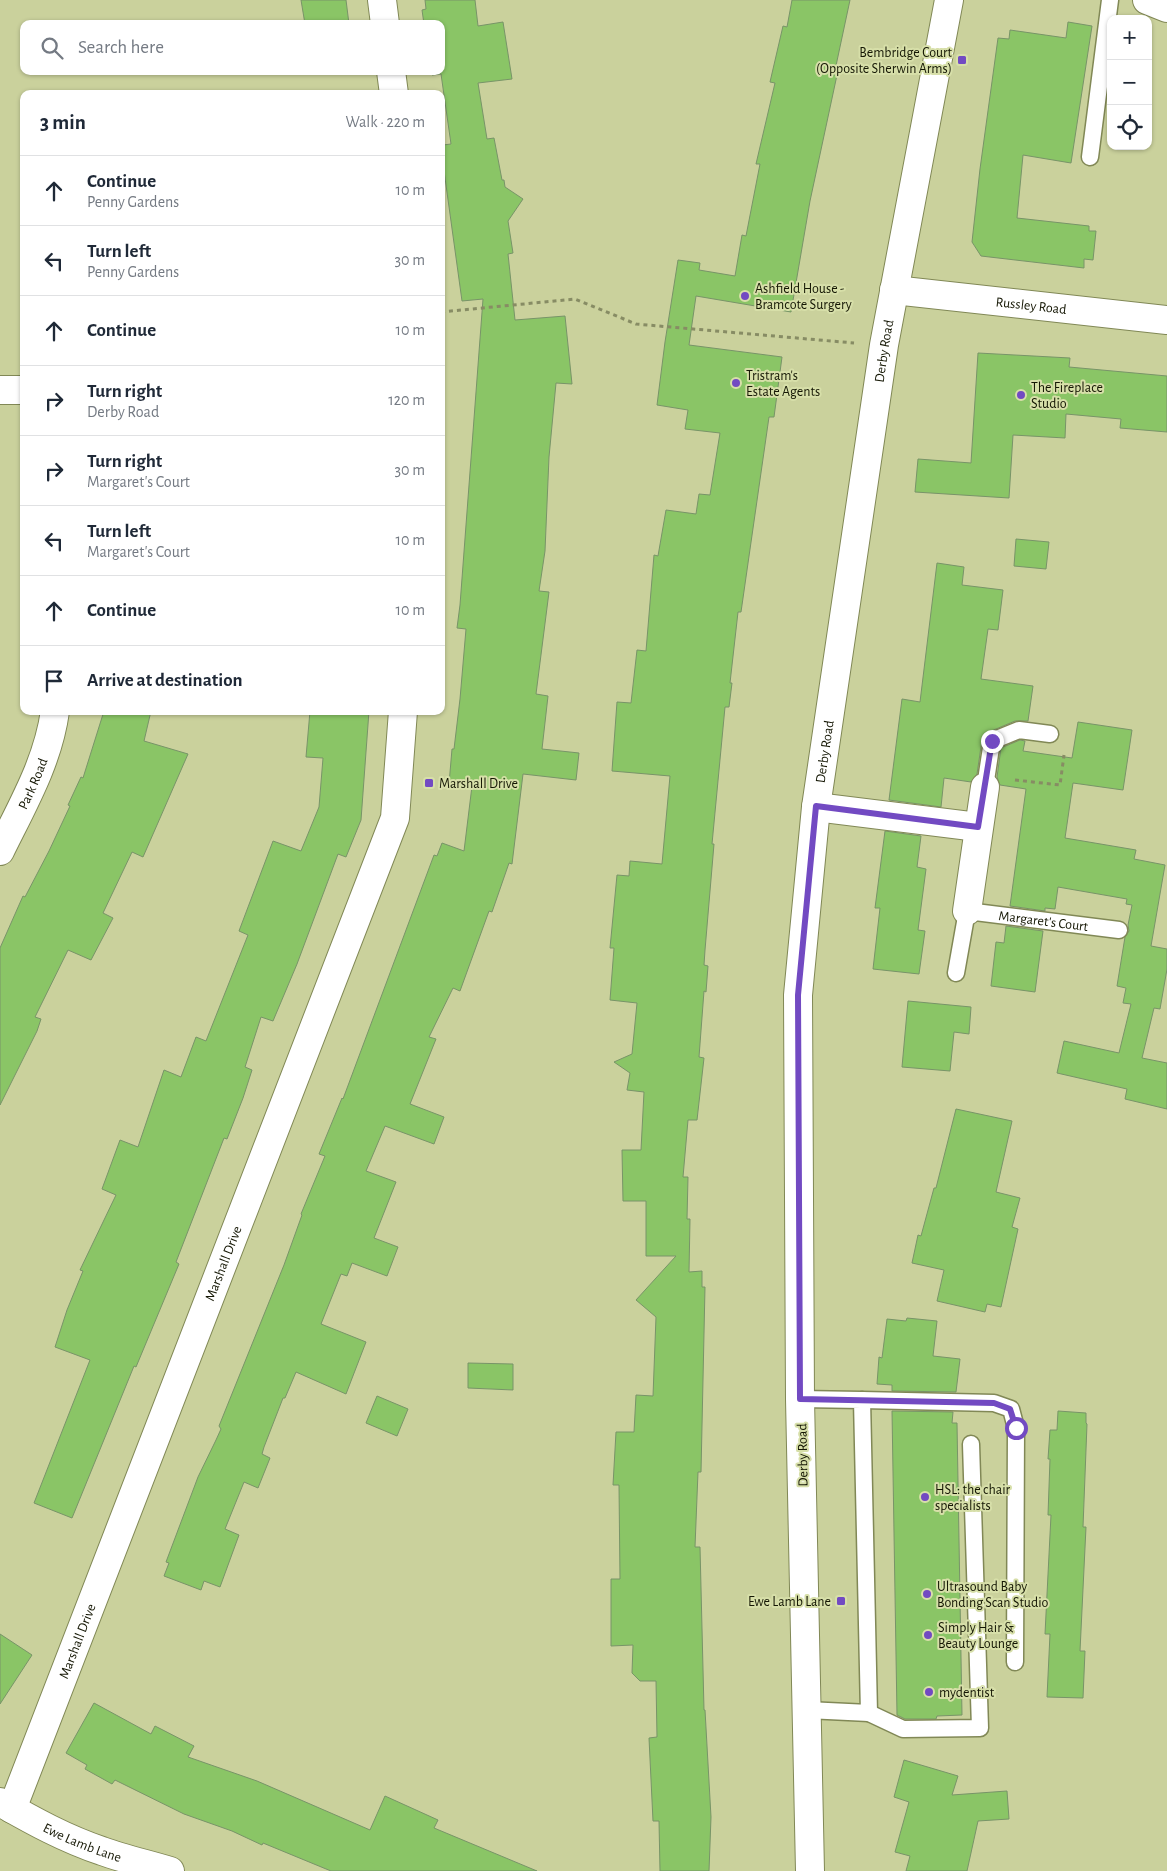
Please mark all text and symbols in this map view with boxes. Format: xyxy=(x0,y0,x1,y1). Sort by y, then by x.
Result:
map controls xyxy=(1107,15,1152,150)
button: + xyxy=(1107,15,1152,60)
search box xyxy=(20,20,445,75)
icon: search xyxy=(38,34,66,62)
text: Search here xyxy=(78,38,164,57)
place label: Bembridge Court (Opposite Sherwin Arms) xyxy=(816,46,953,76)
marker: Bembridge Court (Opposite Sherwin Arms) xyxy=(956,54,968,66)
button: − xyxy=(1107,60,1152,105)
button: locate xyxy=(1107,105,1152,150)
text: 3 min xyxy=(40,112,86,133)
text: Walk · 220 m xyxy=(346,114,425,130)
text: Continue xyxy=(87,172,156,191)
icon: ahead xyxy=(40,177,68,205)
text: 10 m xyxy=(396,182,425,198)
text: Penny Gardens xyxy=(87,194,179,210)
text: Turn left xyxy=(87,242,151,261)
icon: left xyxy=(40,247,68,275)
text: 30 m xyxy=(395,252,425,268)
text: Penny Gardens xyxy=(87,264,179,280)
place label: Ashfield House - Bramcote Surgery xyxy=(755,282,852,312)
marker: Ashfield House - Bramcote Surgery xyxy=(739,290,751,302)
street label: Russley Road xyxy=(995,295,1067,317)
icon: ahead xyxy=(40,317,68,345)
street label: Derby Road xyxy=(873,319,897,383)
text: Continue xyxy=(87,321,156,340)
text: 10 m xyxy=(396,322,425,338)
place label: Tristram's Estate Agents xyxy=(746,369,820,399)
marker: Tristram's Estate Agents xyxy=(730,377,742,389)
place label: The Fireplace Studio xyxy=(1031,381,1103,411)
text: Turn right xyxy=(87,382,162,401)
icon: right xyxy=(40,387,68,415)
marker: The Fireplace Studio xyxy=(1015,389,1027,401)
text: 120 m xyxy=(388,392,425,408)
text: Derby Road xyxy=(87,404,159,420)
text: Turn right xyxy=(87,452,162,471)
icon: right xyxy=(40,457,68,485)
text: 30 m xyxy=(395,462,425,478)
text: Margaret's Court xyxy=(87,474,190,490)
text: Turn left xyxy=(87,522,151,541)
icon: left xyxy=(40,527,68,555)
text: 10 m xyxy=(396,532,425,548)
text: Margaret's Court xyxy=(87,544,190,560)
icon: ahead xyxy=(40,597,68,625)
text: Continue xyxy=(87,601,156,620)
text: 10 m xyxy=(396,602,425,618)
icon: arrive xyxy=(40,667,68,695)
text: Arrive at destination xyxy=(87,671,243,690)
street label: Derby Road xyxy=(814,719,837,784)
route end xyxy=(981,730,1004,753)
street label: Park Road xyxy=(16,756,51,812)
marker: Marshall Drive xyxy=(423,777,435,789)
place label: Marshall Drive xyxy=(439,777,518,791)
street label: Margaret's Court xyxy=(998,909,1089,934)
street label: Marshall Drive xyxy=(203,1224,245,1303)
route start xyxy=(1005,1417,1028,1440)
street label: Derby Road xyxy=(795,1423,811,1487)
place label: HSL: the chair specialists xyxy=(935,1483,1011,1513)
marker: HSL: the chair specialists xyxy=(919,1491,931,1503)
place label: Ultrasound Baby Bonding Scan Studio xyxy=(937,1580,1049,1610)
marker: Ultrasound Baby Bonding Scan Studio xyxy=(921,1588,933,1600)
place label: Ewe Lamb Lane xyxy=(748,1595,831,1609)
marker: Ewe Lamb Lane xyxy=(835,1595,847,1607)
street label: Marshall Drive xyxy=(57,1602,99,1681)
place label: Simply Hair & Beauty Lounge xyxy=(938,1621,1018,1651)
marker: Simply Hair & Beauty Lounge xyxy=(922,1629,934,1641)
marker: mydentist xyxy=(923,1686,935,1698)
place label: mydentist xyxy=(939,1686,995,1700)
street label: Ewe Lamb Lane xyxy=(41,1821,123,1865)

